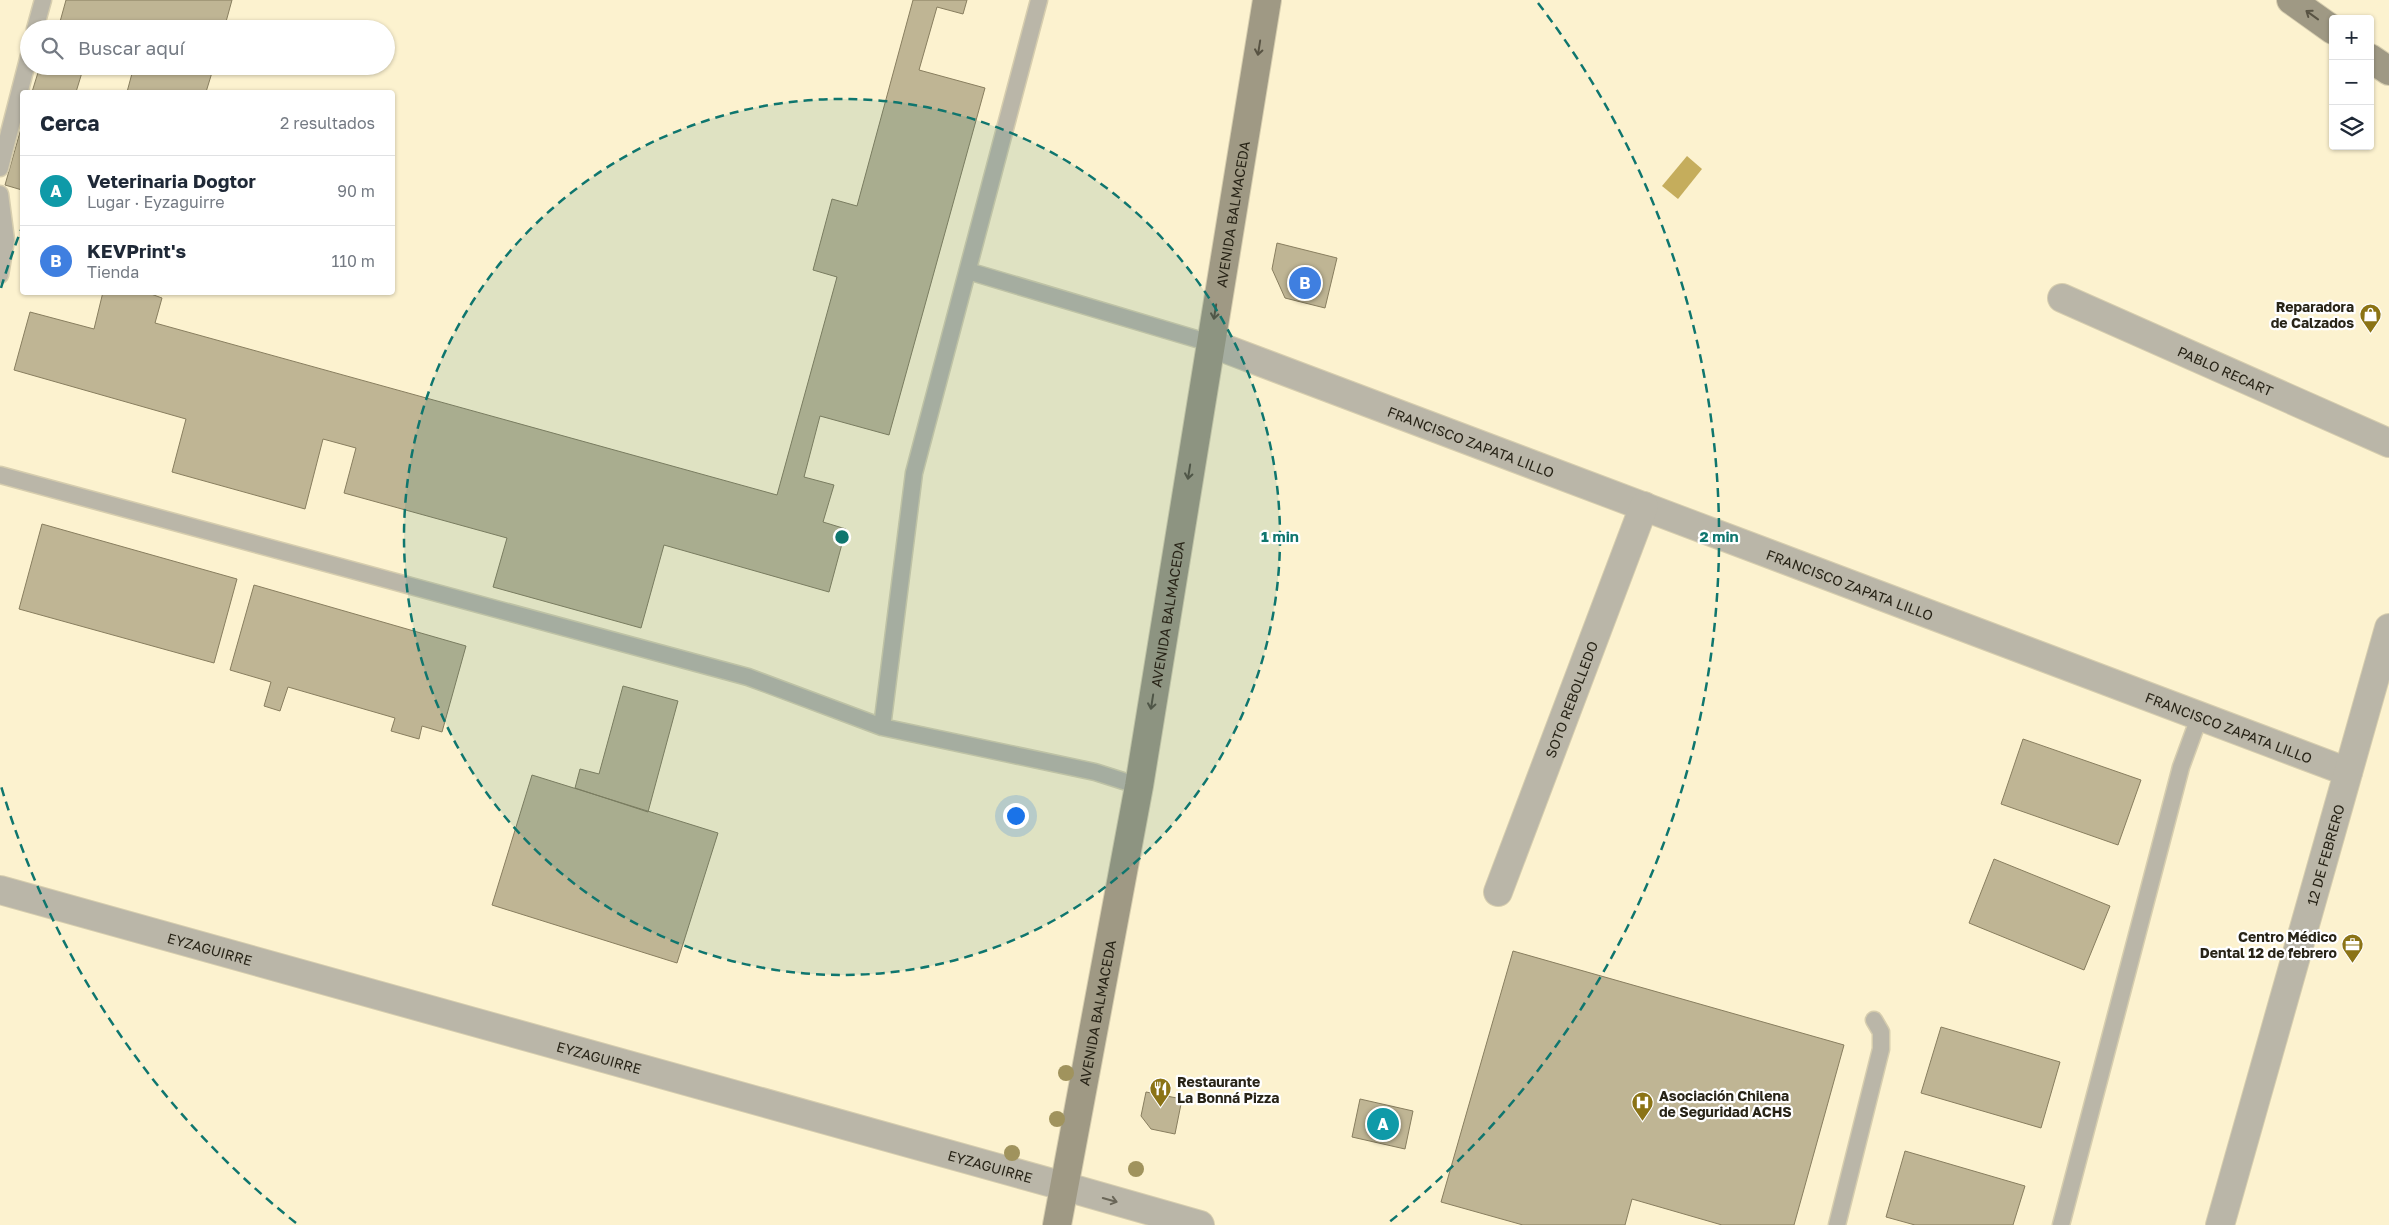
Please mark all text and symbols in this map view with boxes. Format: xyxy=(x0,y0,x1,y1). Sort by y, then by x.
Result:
one-way arrow xyxy=(2305,10,2319,20)
map controls xyxy=(2329,15,2374,150)
button: + xyxy=(2329,15,2374,60)
search box xyxy=(20,20,395,75)
icon: search xyxy=(38,34,66,62)
text: Buscar aquí xyxy=(78,36,185,59)
one-way arrow xyxy=(1253,40,1263,56)
button: − xyxy=(2329,60,2374,105)
button: layers xyxy=(2329,105,2374,150)
text: Cerca xyxy=(40,110,99,136)
text: 2 resultados xyxy=(280,113,375,133)
street label: AVENIDA BALMACEDA xyxy=(1212,139,1253,289)
text: Veterinaria Dogtor xyxy=(87,169,256,192)
text: A xyxy=(50,181,62,201)
text: 90 m xyxy=(337,181,375,201)
text: Lugar · Eyzaguirre xyxy=(87,192,225,212)
text: KEVPrint's xyxy=(87,239,186,262)
text: B xyxy=(50,251,62,271)
text: 110 m xyxy=(331,251,375,271)
text: Tienda xyxy=(87,262,139,282)
pin: B xyxy=(1289,264,1321,302)
place label: Reparadora de Calzados xyxy=(2271,298,2354,331)
shop icon: Reparadora de Calzados xyxy=(2358,302,2382,333)
one-way arrow xyxy=(1210,304,1220,320)
street label: PABLO RECART xyxy=(2175,342,2276,399)
street label: FRANCISCO ZAPATA LILLO xyxy=(1385,402,1557,481)
one-way arrow xyxy=(1184,464,1194,480)
text: 1 min xyxy=(1261,527,1299,545)
text: 2 min xyxy=(1699,527,1739,545)
centre of rings xyxy=(833,528,851,546)
street label: AVENIDA BALMACEDA xyxy=(1147,539,1187,688)
street label: FRANCISCO ZAPATA LILLO xyxy=(1764,545,1936,623)
street label: SOTO REBOLLEDO xyxy=(1541,638,1601,760)
street label: FRANCISCO ZAPATA LILLO xyxy=(2143,688,2315,766)
one-way arrow xyxy=(1147,694,1157,710)
street label: 12 DE FEBRERO xyxy=(2302,802,2347,907)
your location xyxy=(1003,803,1029,829)
place label: Centro Médico Dental 12 de febrero xyxy=(2200,928,2337,961)
street label: EYZAGUIRRE xyxy=(166,929,254,968)
office icon: Centro Médico Dental 12 de febrero xyxy=(2341,932,2365,963)
street label: AVENIDA BALMACEDA xyxy=(1075,938,1119,1087)
street label: EYZAGUIRRE xyxy=(555,1037,644,1077)
place label: Restaurante La Bonná Pizza xyxy=(1177,1073,1279,1106)
restaurant icon: Restaurante La Bonná Pizza xyxy=(1149,1077,1173,1108)
place label: Asociación Chilena de Seguridad ACHS xyxy=(1659,1087,1792,1120)
hospital icon: Asociación Chilena de Seguridad ACHS xyxy=(1631,1091,1655,1122)
pin: A xyxy=(1367,1105,1399,1143)
street label: EYZAGUIRRE xyxy=(946,1146,1035,1186)
one-way arrow xyxy=(1101,1195,1117,1205)

